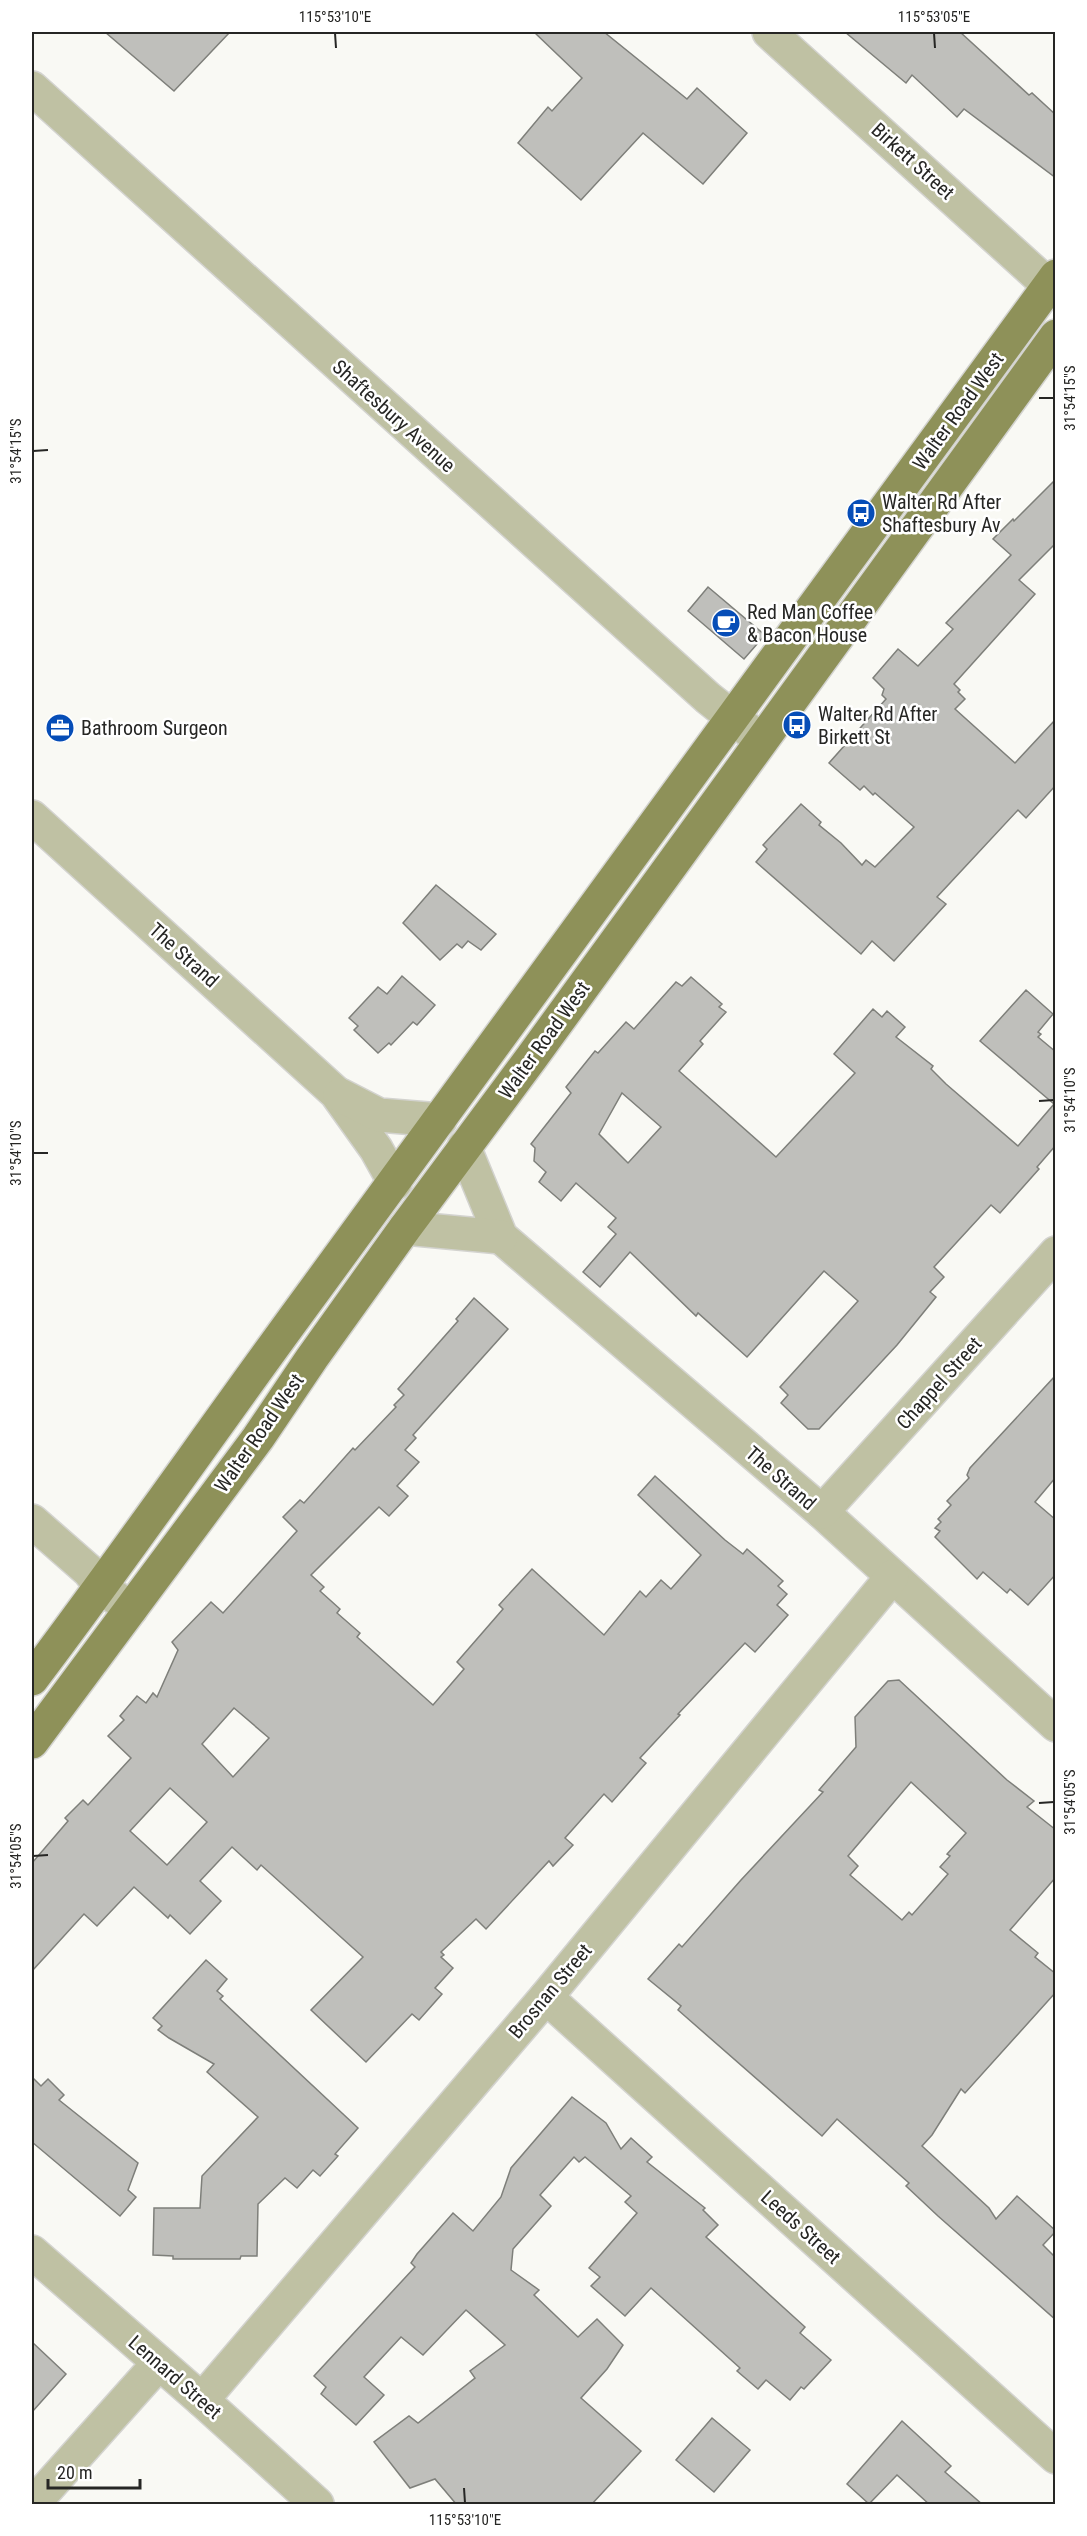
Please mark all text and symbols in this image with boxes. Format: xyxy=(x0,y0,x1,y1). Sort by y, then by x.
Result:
text: 115°53'10"E xyxy=(299,8,371,26)
text: 115°53'05"E xyxy=(898,8,970,26)
street label: Birkett Street xyxy=(867,118,959,204)
street label: Walter Road West xyxy=(907,348,1009,474)
street label: Shaftesbury Avenue xyxy=(328,355,460,477)
text: 31°54'15"S xyxy=(1061,365,1079,431)
text: 31°54'15"S xyxy=(7,418,25,484)
place label: Walter Rd After Shaftesbury Av xyxy=(882,490,1001,537)
bus stop icon: Walter Rd After Shaftesbury Av xyxy=(845,497,877,529)
place label: Red Man Coffee & Bacon House xyxy=(747,600,873,647)
cafe icon: Red Man Coffee & Bacon House xyxy=(710,607,742,639)
place label: Walter Rd After Birkett St xyxy=(818,702,937,749)
bus stop icon: Walter Rd After Birkett St xyxy=(781,709,813,741)
office icon: Bathroom Surgeon xyxy=(44,712,76,744)
place label: Bathroom Surgeon xyxy=(81,716,228,740)
street label: The Strand xyxy=(144,918,224,992)
street label: Walter Road West xyxy=(493,977,595,1103)
text: 31°54'10"S xyxy=(1061,1067,1079,1133)
text: 31°54'10"S xyxy=(7,1120,25,1186)
street label: Chappel Street xyxy=(891,1332,987,1434)
street label: Walter Road West xyxy=(209,1369,309,1497)
street label: The Strand xyxy=(741,1441,821,1515)
text: 31°54'05"S xyxy=(1061,1769,1079,1835)
text: 31°54'05"S xyxy=(7,1823,25,1889)
street label: Brosnan Street xyxy=(503,1939,597,2043)
street label: Leeds Street xyxy=(756,2185,846,2269)
street label: Lennard Street xyxy=(124,2330,226,2424)
scale bar xyxy=(48,2452,140,2490)
text: 20 m xyxy=(57,2462,92,2483)
text: 115°53'10"E xyxy=(429,2511,501,2529)

